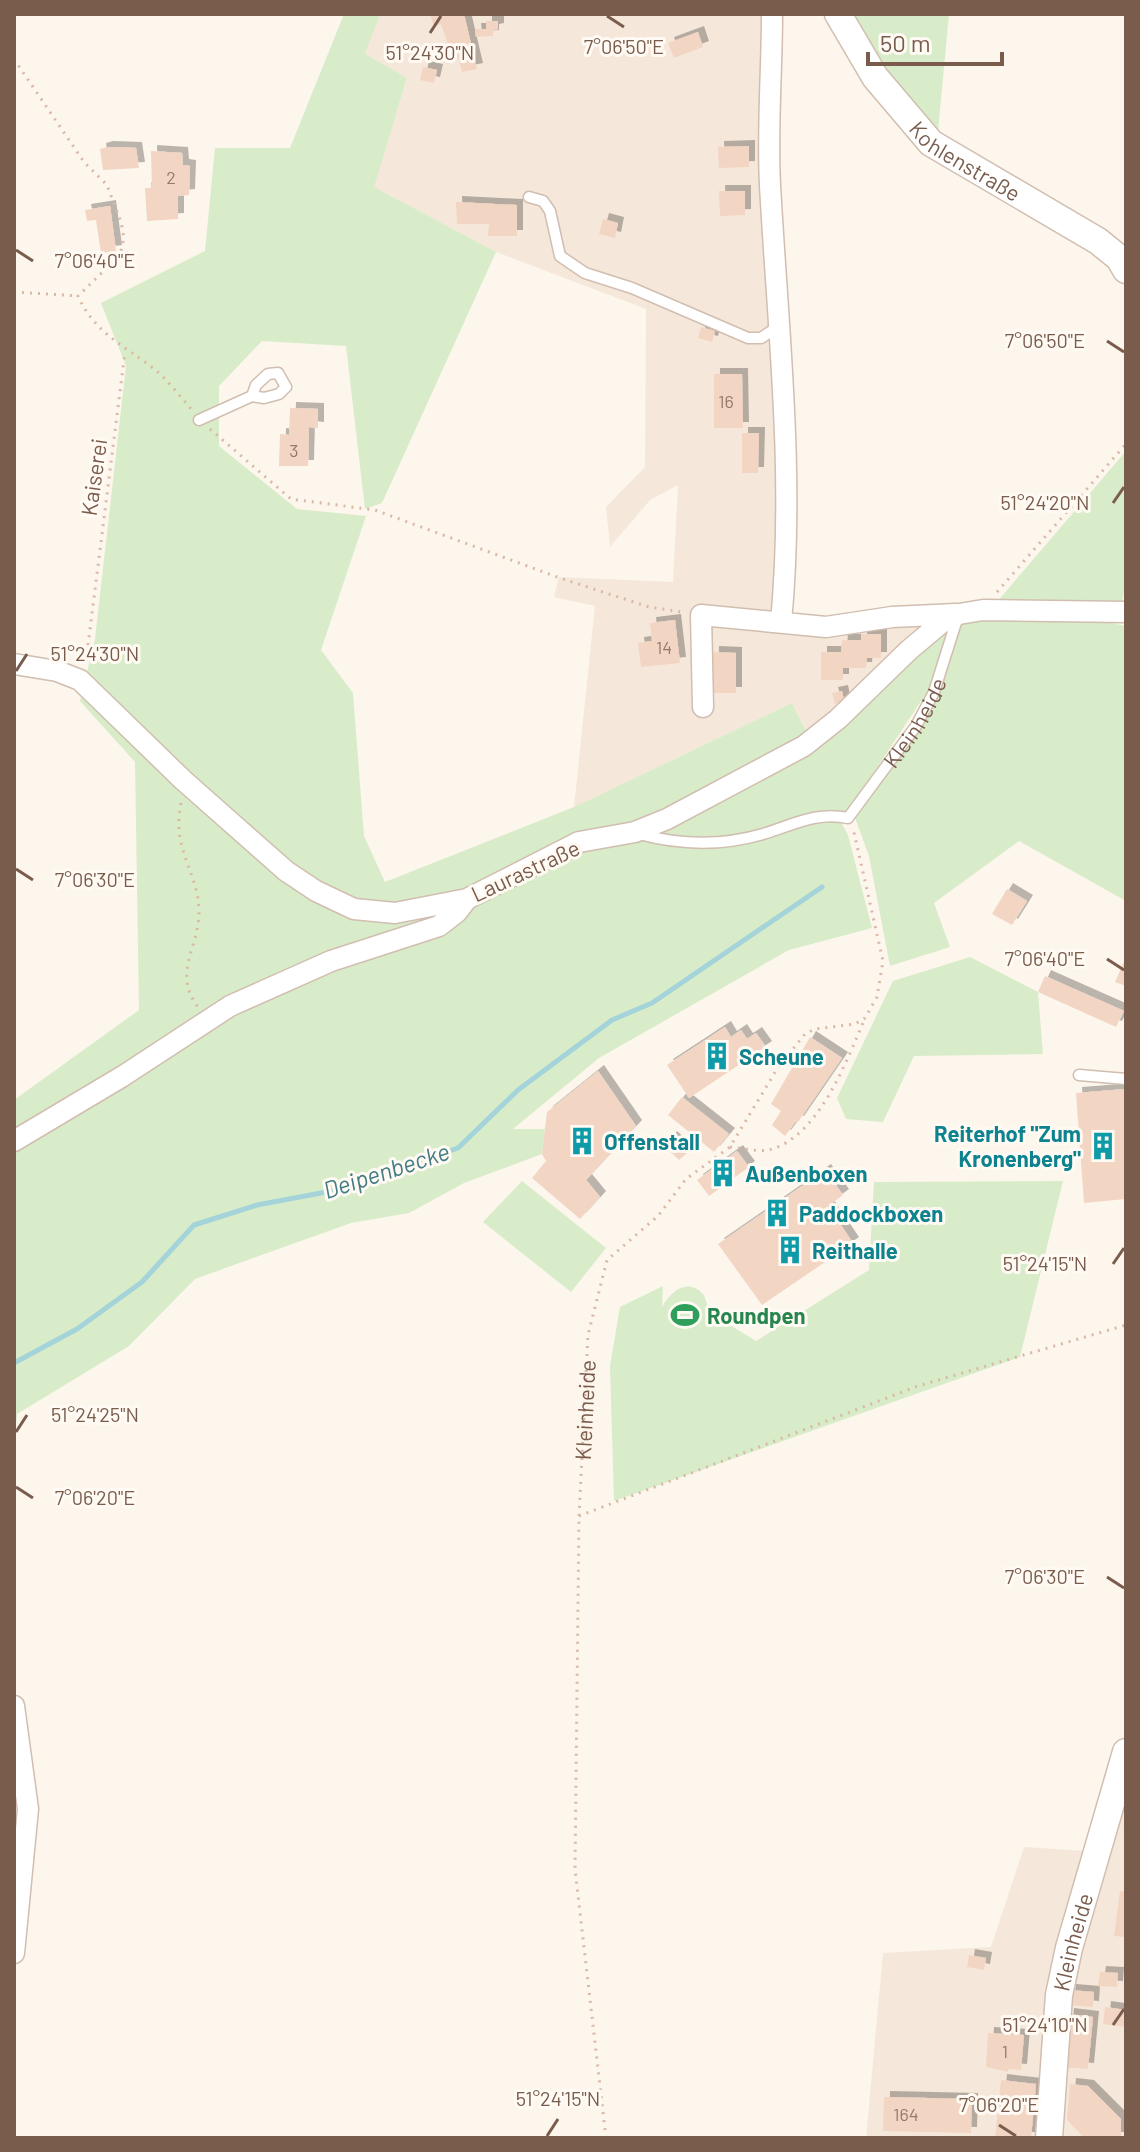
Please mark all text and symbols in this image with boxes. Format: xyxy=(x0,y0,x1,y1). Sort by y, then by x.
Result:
scale bar xyxy=(868,16,1002,66)
text: 50 m xyxy=(880,28,931,57)
text: 7°06'50"E xyxy=(584,34,664,58)
text: 51°24'30"N xyxy=(386,40,474,64)
street label: Kohlenstraße xyxy=(905,115,1026,206)
house number: 2 xyxy=(166,166,176,188)
text: 7°06'40"E xyxy=(55,248,135,272)
text: 7°06'50"E xyxy=(1005,328,1085,352)
house number: 16 xyxy=(718,390,734,412)
street label: Kaiserei xyxy=(75,437,111,517)
house number: 3 xyxy=(289,439,299,461)
text: 51°24'20"N xyxy=(1000,490,1090,514)
house number: 14 xyxy=(656,636,672,658)
text: 51°24'30"N xyxy=(51,641,139,665)
street label: Kleinheide xyxy=(877,675,951,772)
street label: Laurastraße xyxy=(467,834,583,906)
text: 7°06'30"E xyxy=(55,867,135,891)
text: 7°06'40"E xyxy=(1005,946,1085,970)
building icon: Scheune xyxy=(702,1041,732,1071)
place label: Scheune xyxy=(739,1043,824,1069)
place label: Reiterhof "Zum Kronenberg" xyxy=(934,1120,1081,1171)
building icon: Offenstall xyxy=(567,1126,597,1156)
place label: Offenstall xyxy=(604,1128,700,1154)
building icon: Reiterhof "Zum Kronenberg" xyxy=(1088,1131,1118,1161)
water label: Deipenbecke xyxy=(319,1136,453,1204)
building icon: Außenboxen xyxy=(708,1158,738,1188)
place label: Außenboxen xyxy=(745,1160,868,1186)
building icon: Paddockboxen xyxy=(762,1198,792,1228)
place label: Paddockboxen xyxy=(799,1200,943,1226)
building icon: Reithalle xyxy=(775,1235,805,1265)
place label: Reithalle xyxy=(812,1237,898,1263)
text: 51°24'15"N xyxy=(1003,1251,1087,1275)
sports icon: Roundpen xyxy=(670,1300,700,1330)
place label: Roundpen xyxy=(707,1302,806,1328)
street label: Kleinheide xyxy=(569,1359,600,1461)
text: 51°24'25"N xyxy=(51,1402,139,1426)
text: 7°06'20"E xyxy=(55,1485,135,1509)
text: 7°06'30"E xyxy=(1005,1564,1085,1588)
street label: Kleinheide xyxy=(1047,1890,1097,1993)
text: 51°24'10"N xyxy=(1002,2012,1088,2036)
house number: 1 xyxy=(1002,2040,1008,2062)
text: 51°24'15"N xyxy=(516,2086,600,2110)
text: 7°06'20"E xyxy=(959,2092,1039,2116)
house number: 164 xyxy=(893,2103,919,2125)

